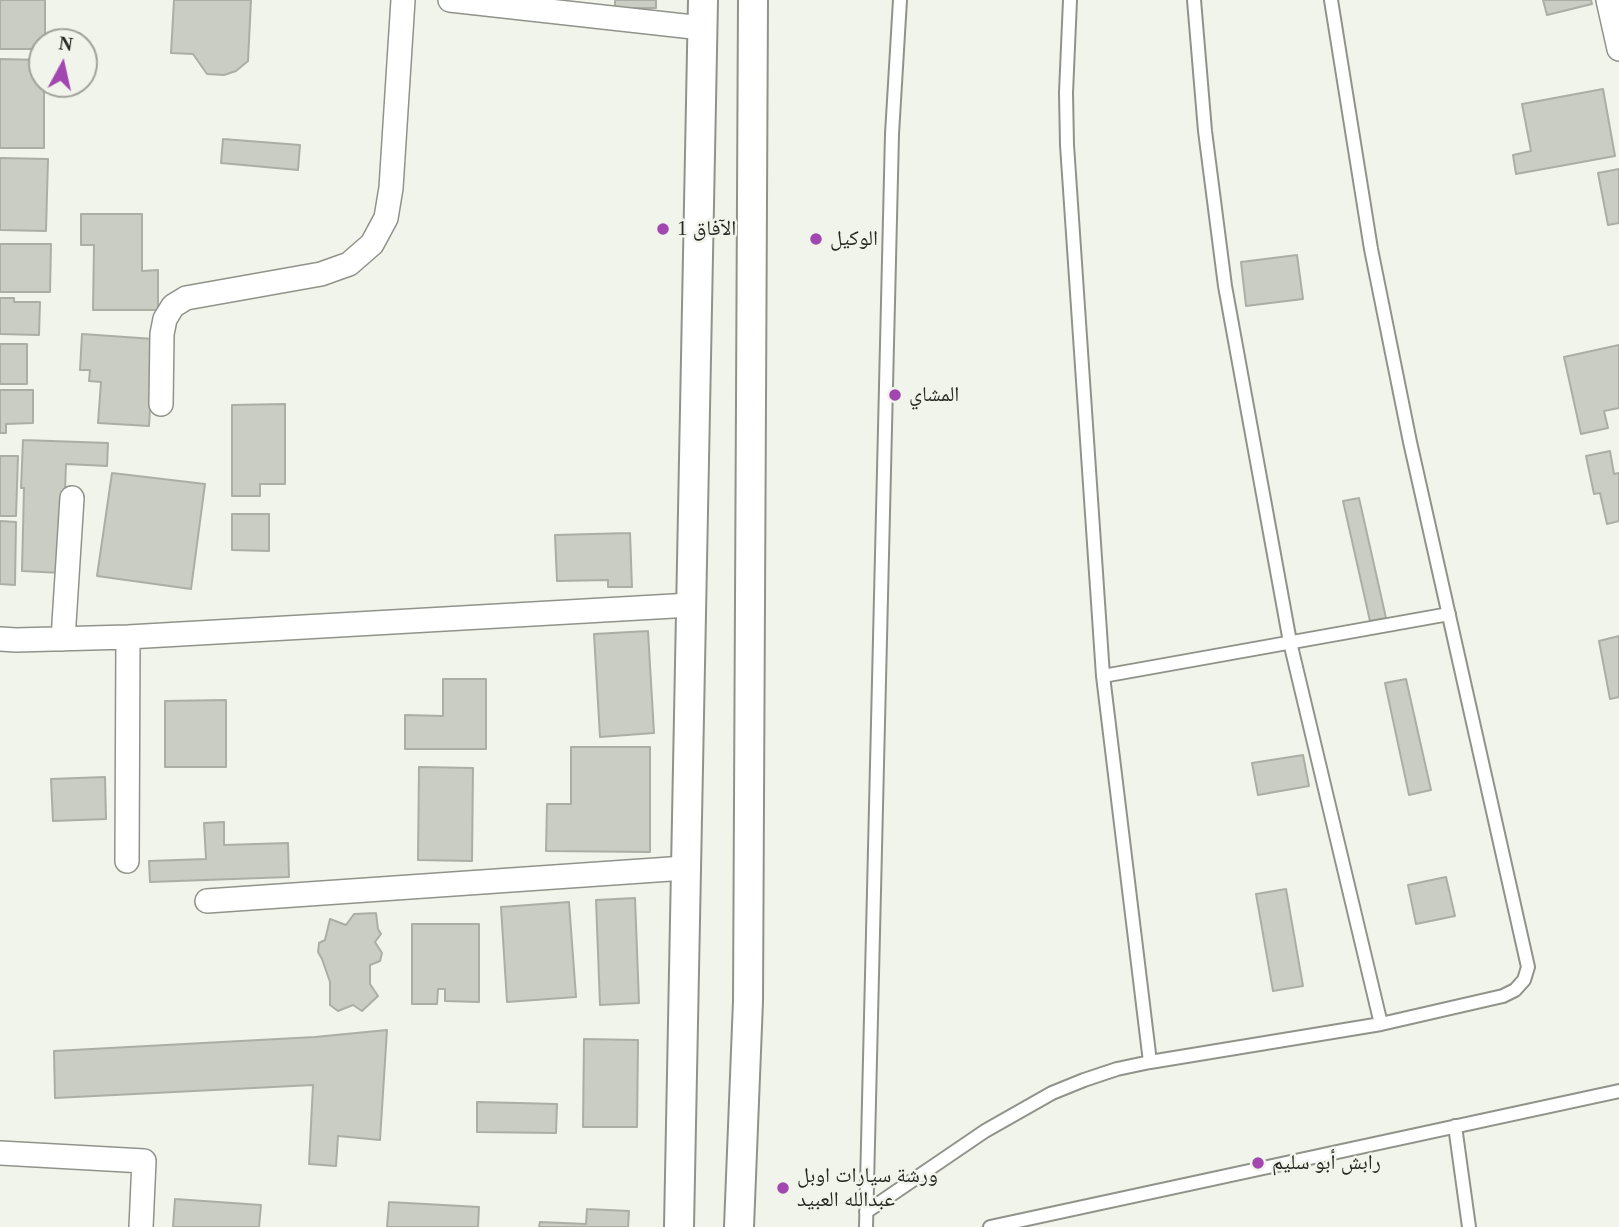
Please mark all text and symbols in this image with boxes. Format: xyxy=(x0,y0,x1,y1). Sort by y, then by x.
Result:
north arrow xyxy=(28,28,98,98)
text: N xyxy=(57,32,74,55)
place label: الآفاق 1 xyxy=(677,216,736,242)
marker: الآفاق 1 xyxy=(655,221,671,237)
place label: الوكيل xyxy=(830,226,878,252)
marker: الوكيل xyxy=(808,231,824,247)
place label: المشاي xyxy=(909,382,959,408)
marker: المشاي xyxy=(887,387,903,403)
place label: رابش أبو سليم xyxy=(1272,1150,1381,1176)
marker: رابش أبو سليم xyxy=(1250,1155,1266,1171)
place label: ورشة سيارات اوبل عبدالله العبيد xyxy=(797,1163,938,1213)
marker: ورشة سيارات اوبل عبدالله العبيد xyxy=(775,1180,791,1196)

